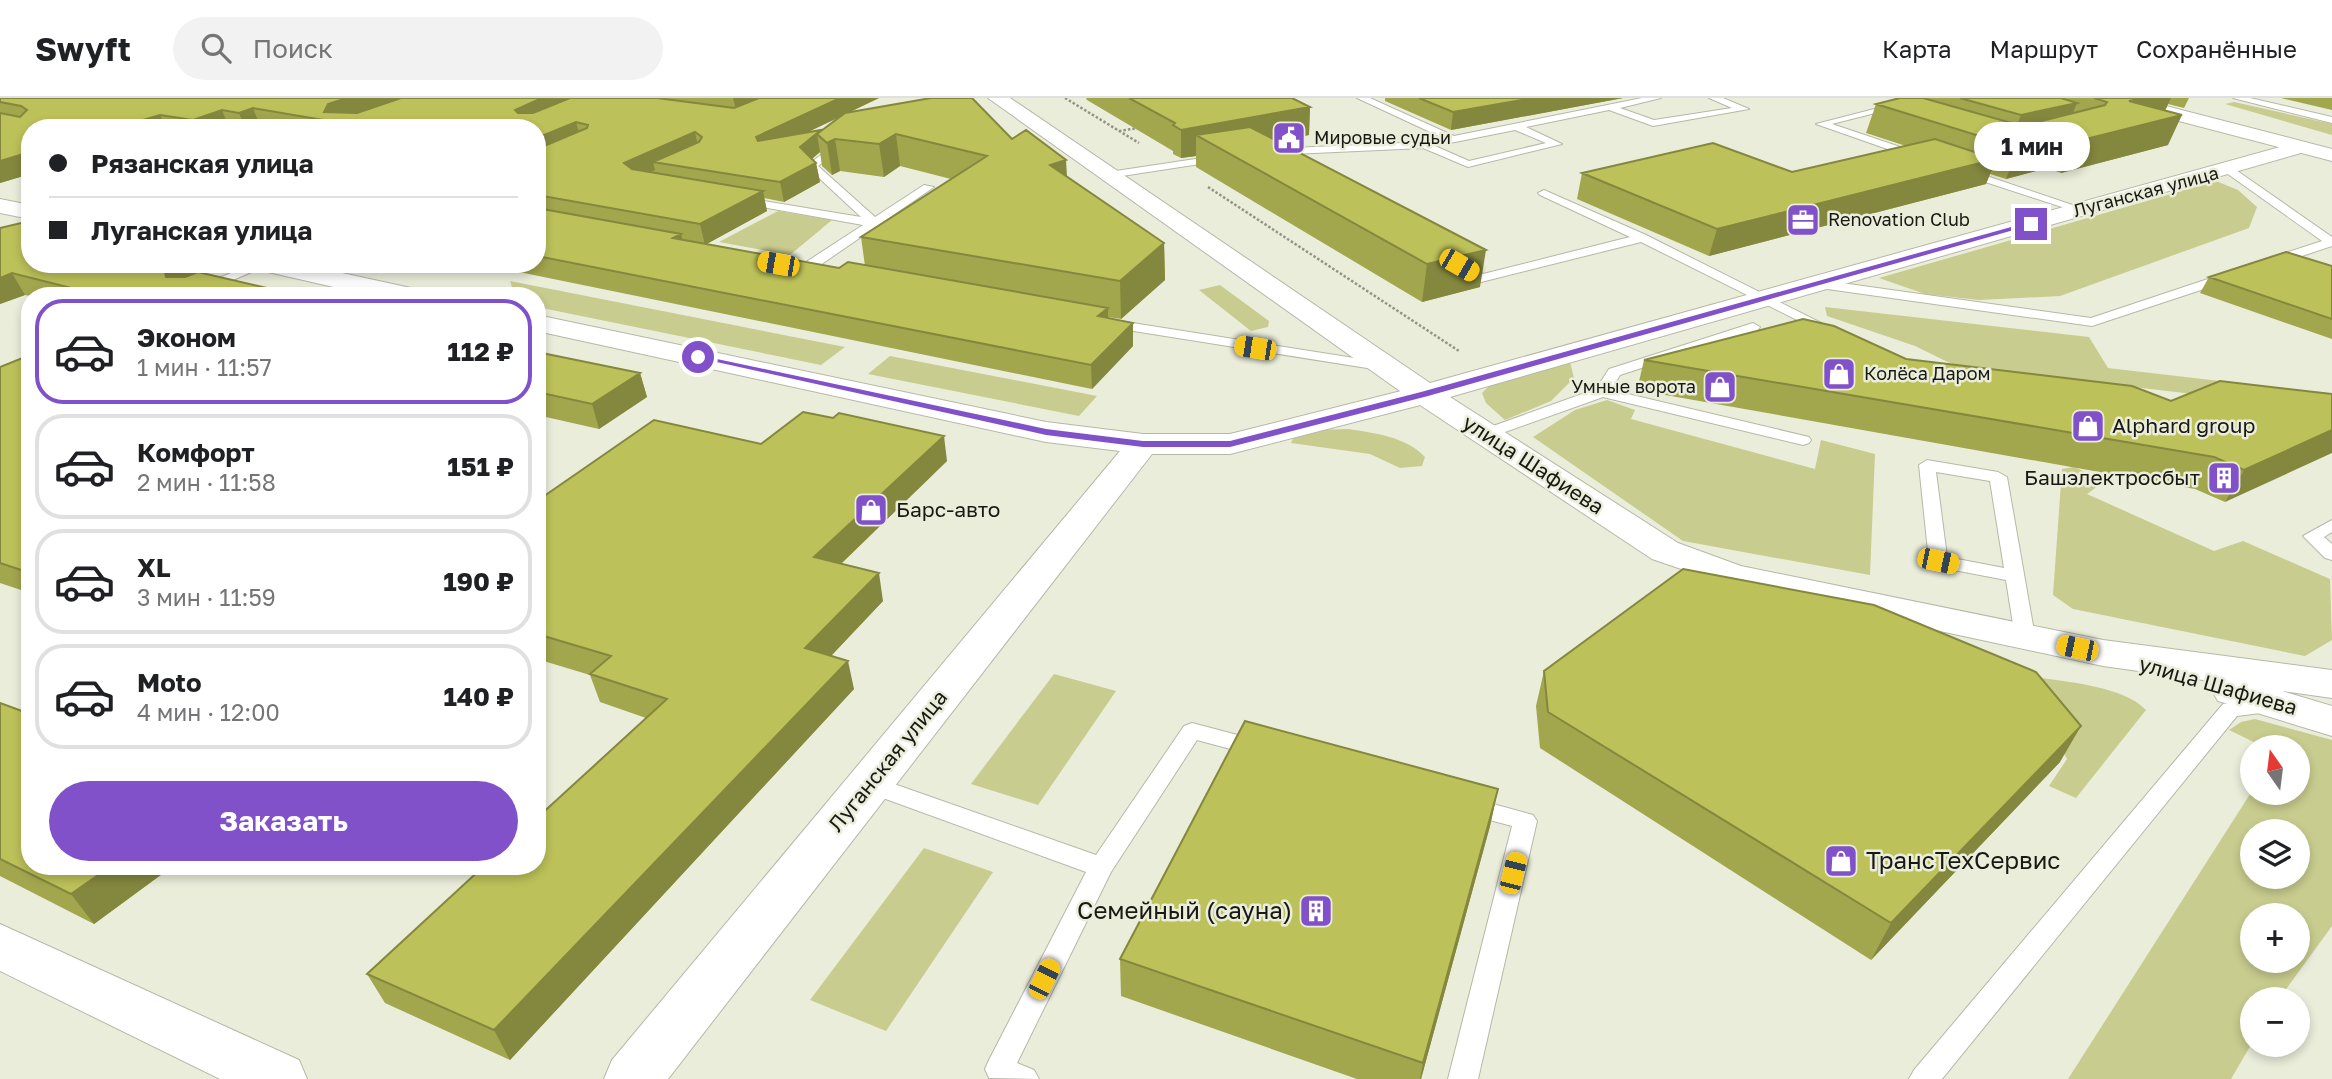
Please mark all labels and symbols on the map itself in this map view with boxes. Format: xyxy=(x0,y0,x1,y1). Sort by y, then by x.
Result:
public building icon: Мировые судьи xyxy=(1270,119,1308,157)
callout: 1 мин xyxy=(1973,122,2089,172)
place label: Мировые судьи xyxy=(1314,126,1451,148)
street label: Луганская улица xyxy=(2071,161,2221,221)
office icon: Renovation Club xyxy=(1784,201,1822,239)
place label: Renovation Club xyxy=(1828,208,1970,230)
route end xyxy=(2015,208,2047,240)
car xyxy=(1436,245,1483,285)
car xyxy=(756,250,801,278)
car xyxy=(1233,334,1278,362)
route start xyxy=(682,341,714,373)
shop icon: Колёса Даром xyxy=(1820,355,1858,393)
place label: Колёса Даром xyxy=(1864,362,1990,384)
shop icon: Умные ворота xyxy=(1701,368,1739,406)
place label: Умные ворота xyxy=(1571,375,1696,397)
shop icon: Alphard group xyxy=(2069,407,2107,445)
street label: улица Шафиева xyxy=(1458,409,1609,520)
place label: Alphard group xyxy=(2112,412,2255,438)
building icon: Башэлектросбыт xyxy=(2205,459,2243,497)
place label: Башэлектросбыт xyxy=(2024,464,2200,490)
shop icon: Барс-авто xyxy=(852,491,890,529)
place label: Барс-авто xyxy=(896,496,1000,522)
car xyxy=(1916,546,1961,576)
car xyxy=(2055,633,2100,663)
street label: улица Шафиева xyxy=(2136,650,2300,720)
street label: Луганская улица xyxy=(822,684,952,836)
north arrow xyxy=(2240,735,2310,805)
shop icon: ТрансТехСервис xyxy=(1822,842,1860,880)
place label: ТрансТехСервис xyxy=(1866,845,2060,874)
car xyxy=(1498,850,1529,896)
building icon: Семейный (сауна) xyxy=(1297,892,1335,930)
place label: Семейный (сауна) xyxy=(1077,895,1292,924)
car xyxy=(1026,956,1063,1002)

